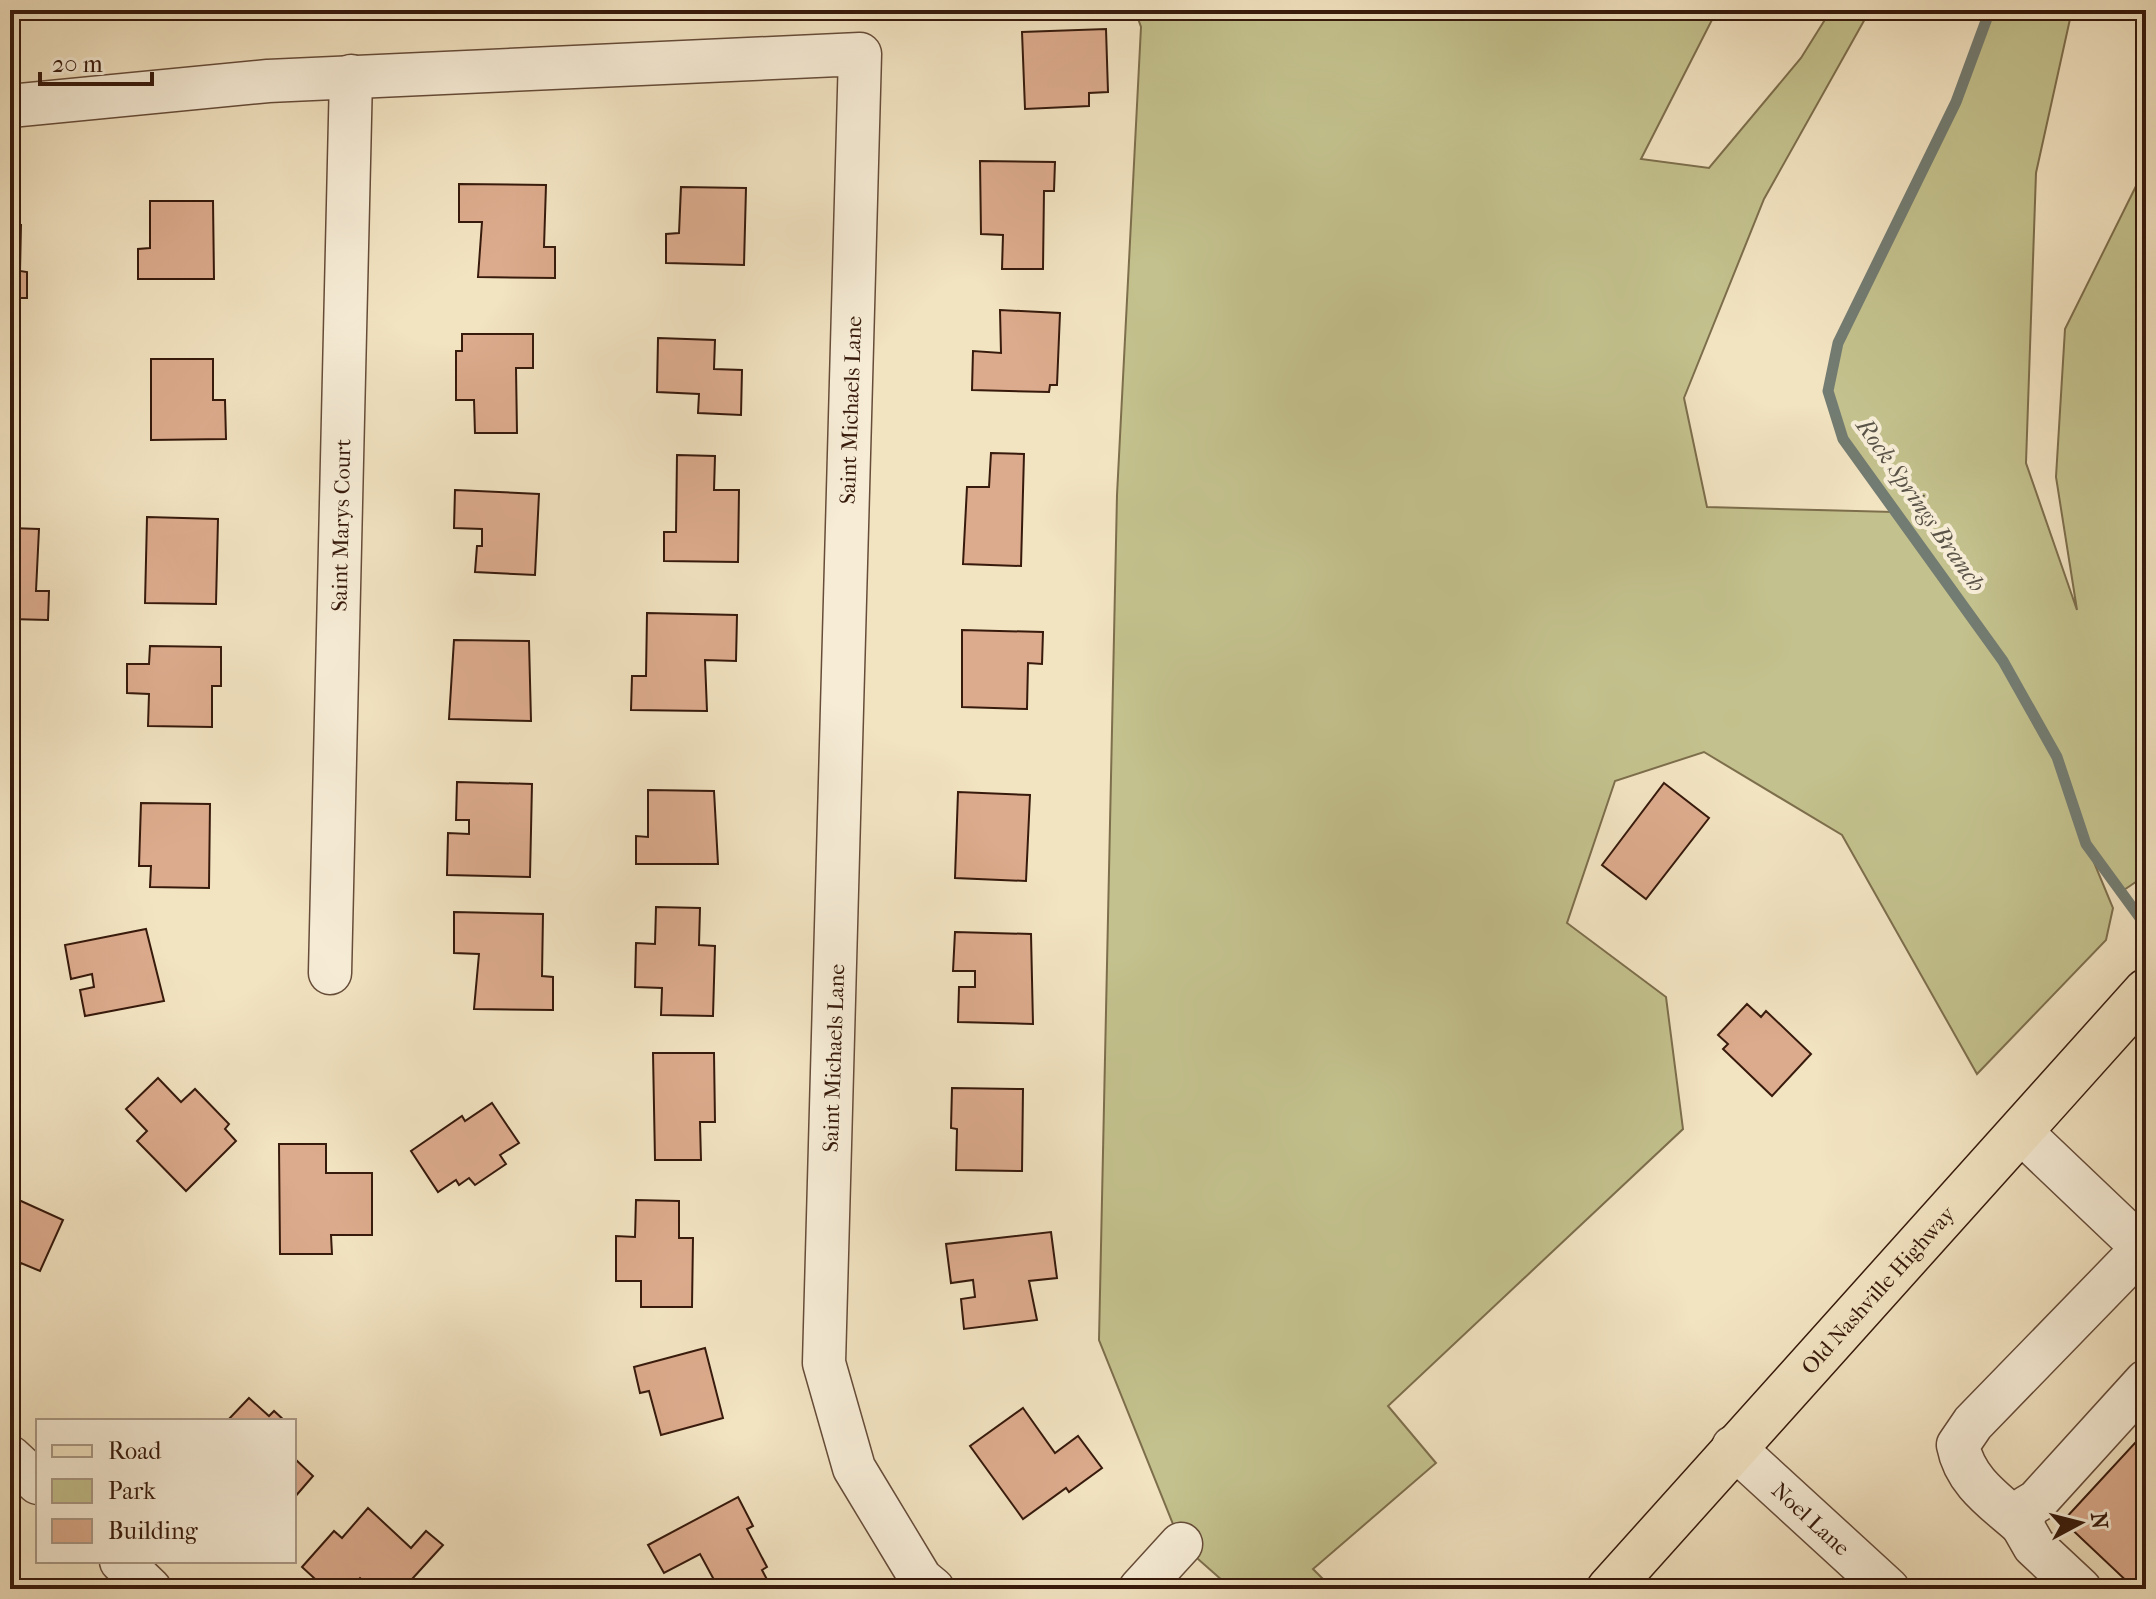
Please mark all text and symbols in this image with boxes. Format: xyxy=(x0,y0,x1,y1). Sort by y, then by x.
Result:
scale bar xyxy=(40,36,152,86)
text: 20 m xyxy=(52,50,103,78)
street label: Saint Michaels Lane xyxy=(835,315,867,505)
water label: Rock Springs Branch xyxy=(1850,411,1991,597)
street label: Saint Marys Court xyxy=(326,438,357,612)
street label: Saint Michaels Lane xyxy=(818,963,850,1153)
street label: Old Nashville Highway xyxy=(1796,1200,1961,1380)
legend xyxy=(36,1419,296,1563)
text: Road xyxy=(108,1437,162,1465)
text: Park xyxy=(108,1477,156,1505)
street label: Noel Lane xyxy=(1766,1477,1855,1561)
north arrow xyxy=(2040,1483,2120,1563)
text: N xyxy=(2085,1511,2113,1531)
text: Building xyxy=(108,1517,199,1545)

